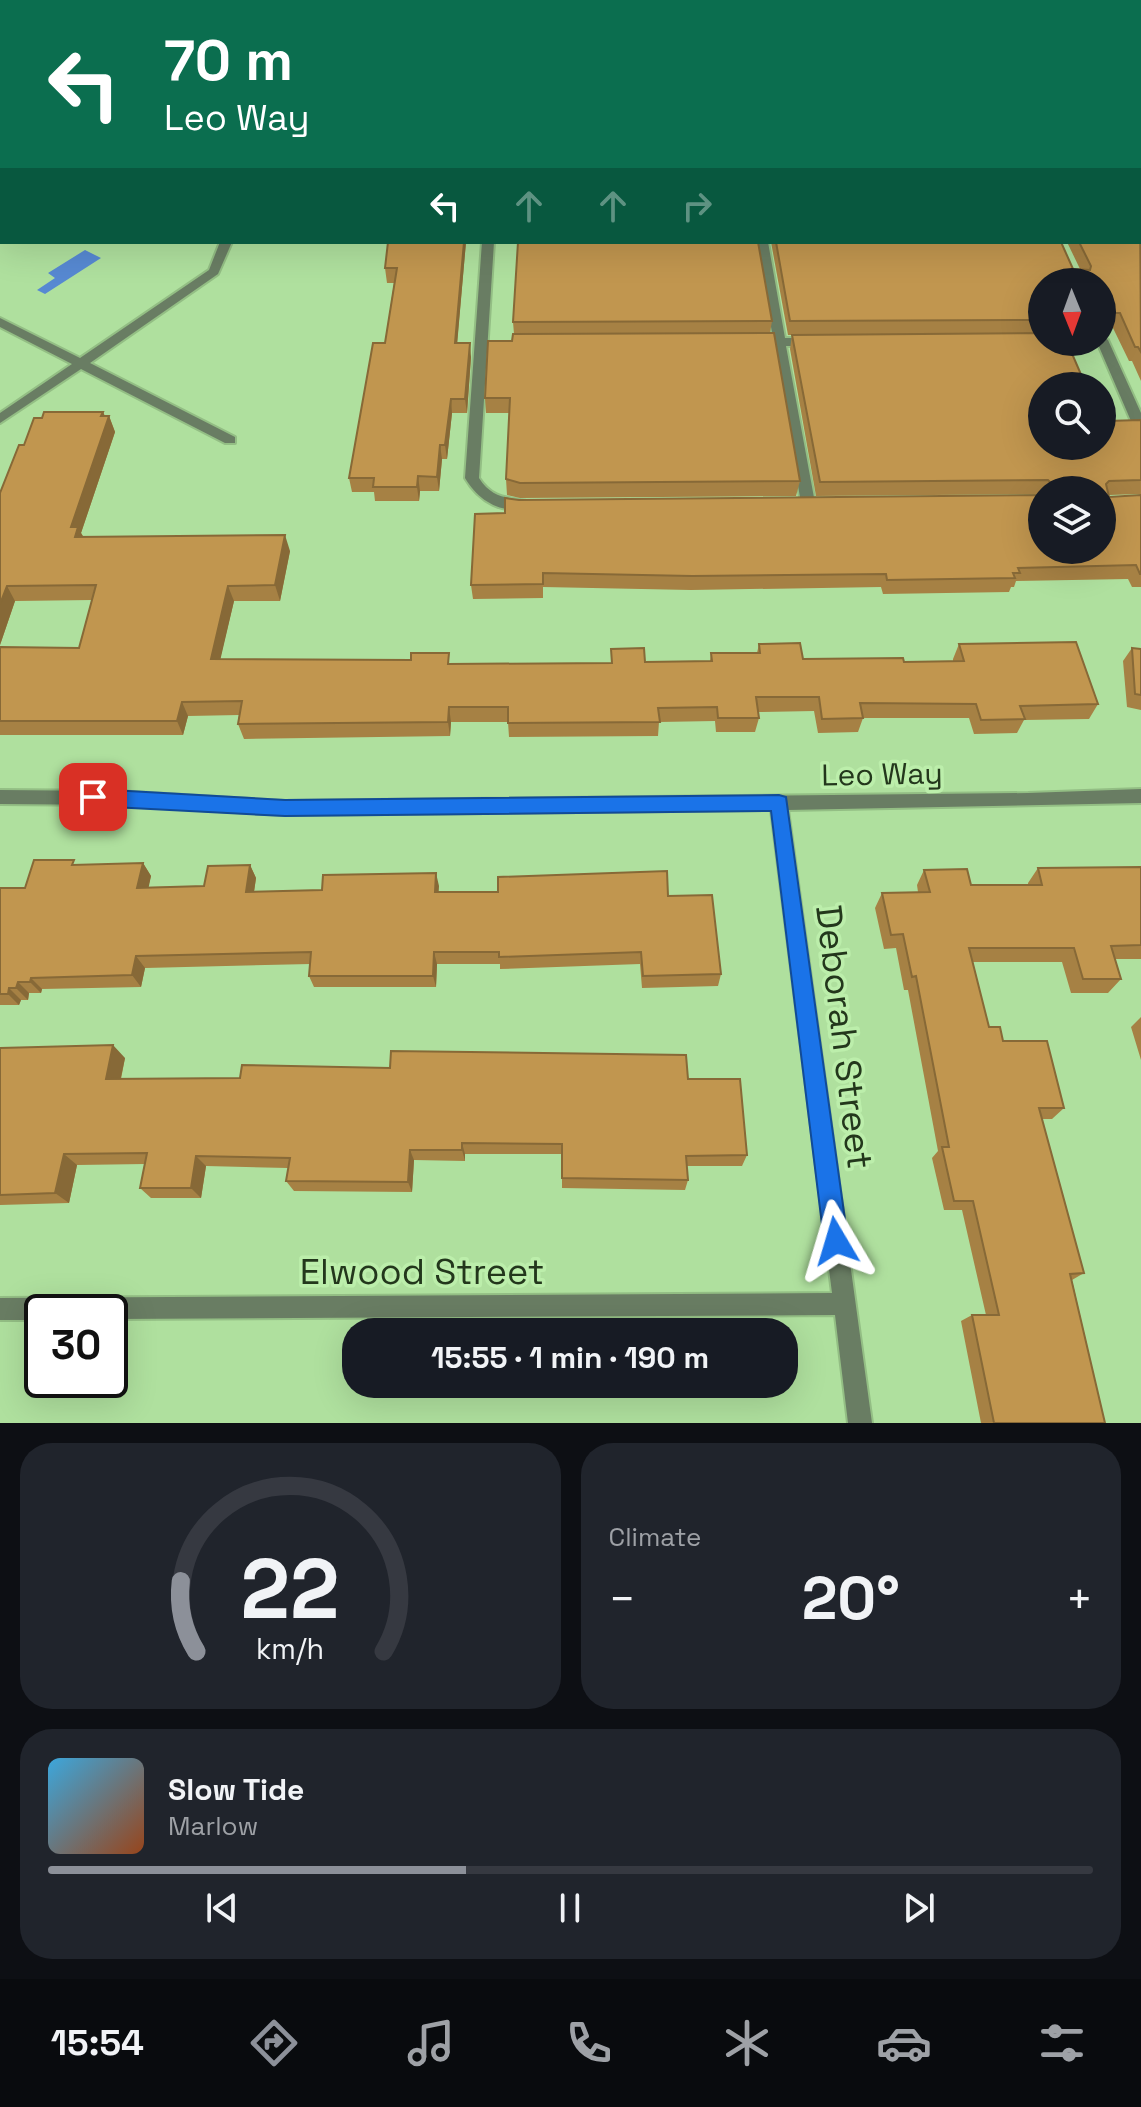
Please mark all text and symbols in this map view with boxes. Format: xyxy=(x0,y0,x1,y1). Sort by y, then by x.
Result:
text: 70 m xyxy=(164,25,293,96)
icon: left xyxy=(32,32,136,136)
text: Leo Way xyxy=(164,95,309,141)
icon: left xyxy=(423,184,467,228)
icon: ahead xyxy=(507,184,551,228)
icon: ahead xyxy=(591,184,635,228)
icon: right xyxy=(675,184,719,228)
north arrow xyxy=(1028,268,1116,356)
map controls xyxy=(1028,268,1116,564)
button: search xyxy=(1028,372,1116,460)
button: layers xyxy=(1028,476,1116,564)
street label: Leo Way xyxy=(821,753,943,795)
pin xyxy=(59,763,127,831)
icon: arrive xyxy=(71,775,115,819)
street label: Deborah Street xyxy=(805,902,883,1172)
position arrow xyxy=(794,1199,878,1283)
street label: Elwood Street xyxy=(300,1249,544,1295)
speed limit sign: 30 xyxy=(24,1294,128,1398)
text: 15:55 · 1 min · 190 m xyxy=(431,1338,709,1377)
text: Climate xyxy=(609,1520,701,1554)
text: 22 xyxy=(241,1536,340,1642)
text: 20° xyxy=(802,1560,900,1637)
text: − xyxy=(609,1571,636,1627)
text: + xyxy=(1066,1571,1093,1627)
text: km/h xyxy=(256,1631,324,1667)
text: Slow Tide xyxy=(168,1770,304,1809)
text: Marlow xyxy=(168,1809,258,1843)
icon: previous xyxy=(200,1886,244,1930)
icon: pause xyxy=(548,1886,592,1930)
icon: next xyxy=(897,1886,941,1930)
icon: directions xyxy=(246,2015,302,2071)
icon: music xyxy=(403,2015,459,2071)
icon: phone xyxy=(561,2015,617,2071)
icon: climate xyxy=(719,2015,775,2071)
icon: car xyxy=(876,2015,932,2071)
icon: filters xyxy=(1034,2015,1090,2071)
text: 15:54 xyxy=(51,2020,144,2066)

